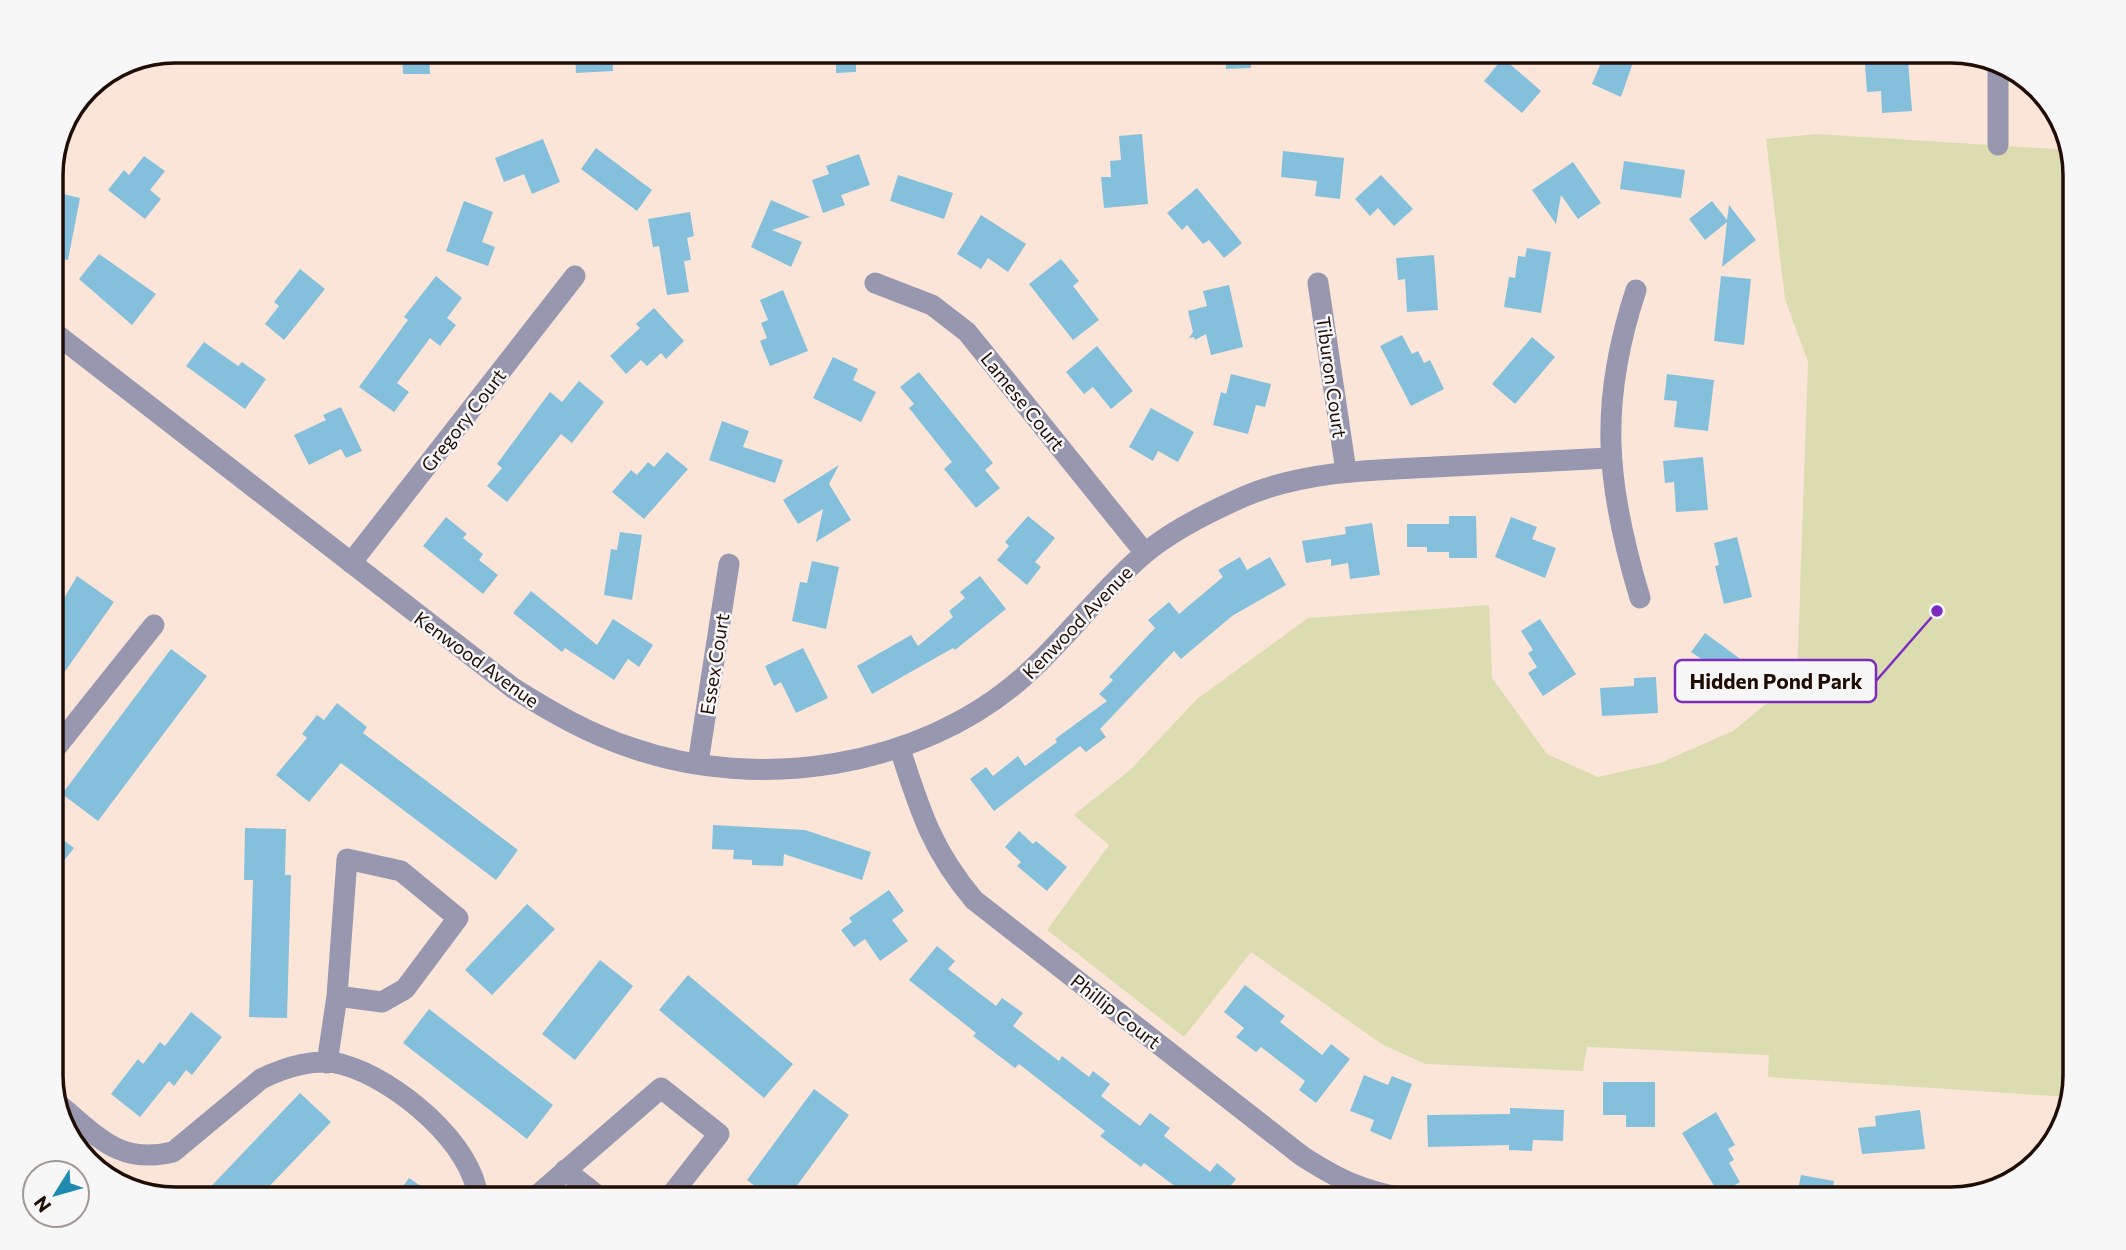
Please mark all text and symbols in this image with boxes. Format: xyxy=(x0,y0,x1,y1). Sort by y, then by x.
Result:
street label: Tiburon Court xyxy=(1312,315,1352,439)
street label: Lamese Court xyxy=(976,347,1070,455)
street label: Gregory Court xyxy=(416,364,510,476)
street label: Kenwood Avenue xyxy=(1017,561,1137,683)
street label: Kenwood Avenue xyxy=(410,606,544,712)
street label: Essex Court xyxy=(695,611,733,716)
callout: Hidden Pond Park xyxy=(1675,660,1876,702)
text: Hidden Pond Park xyxy=(1689,668,1863,693)
street label: Phillip Court xyxy=(1067,969,1166,1053)
north arrow xyxy=(21,1159,91,1229)
text: N xyxy=(29,1192,56,1217)

